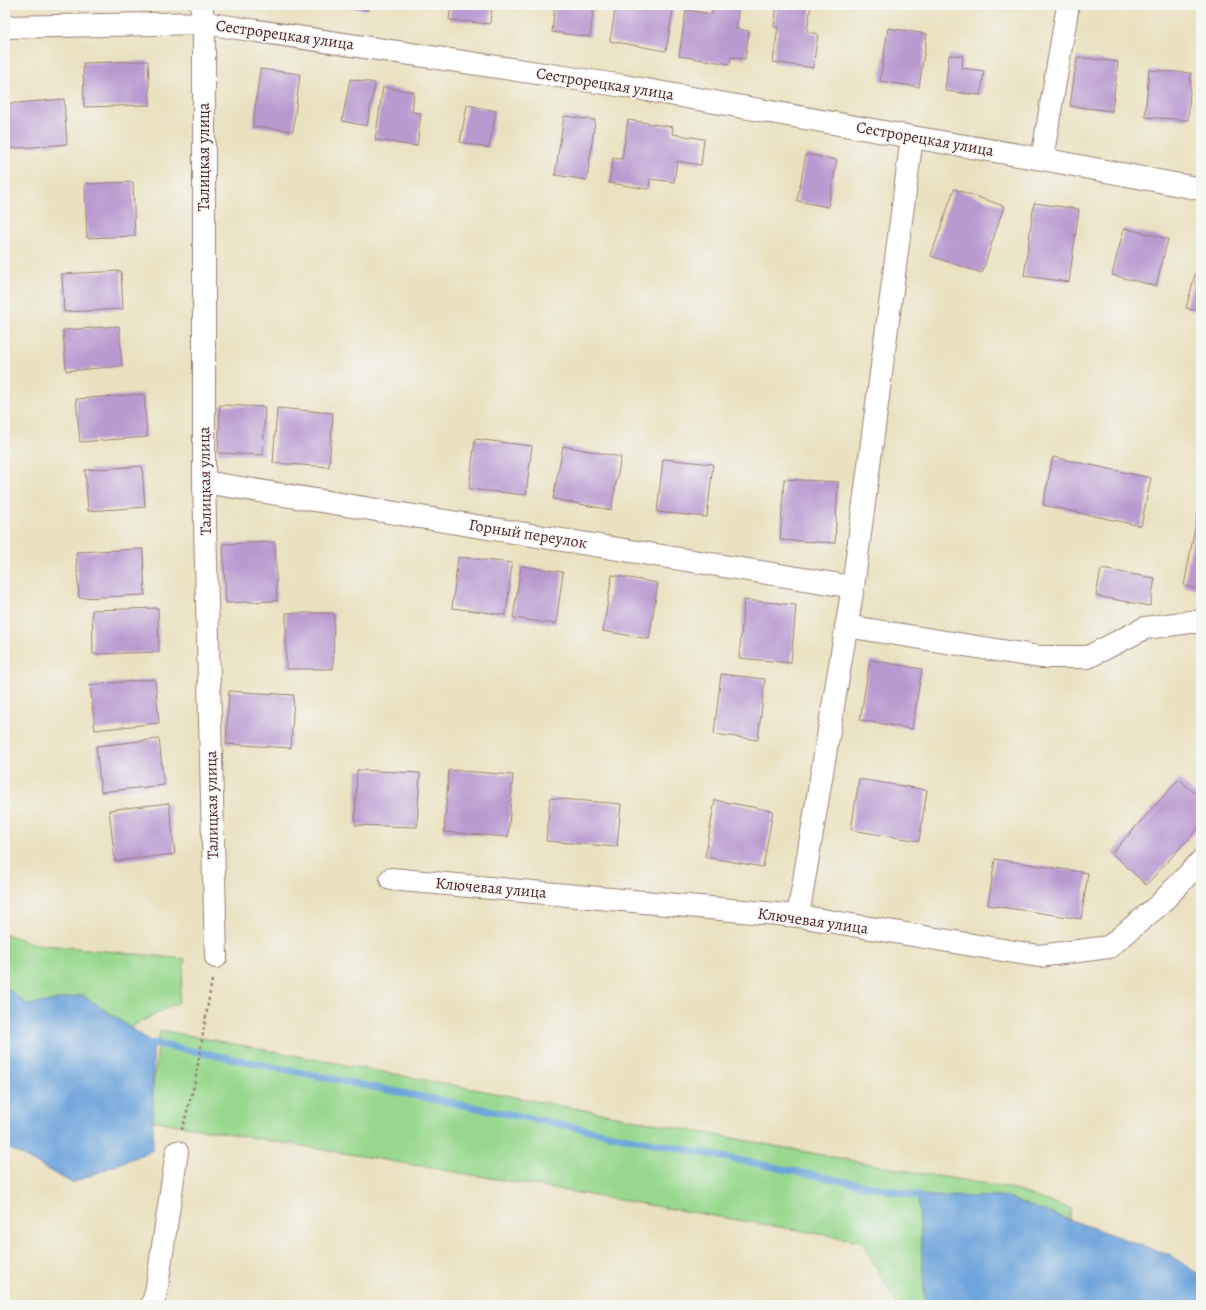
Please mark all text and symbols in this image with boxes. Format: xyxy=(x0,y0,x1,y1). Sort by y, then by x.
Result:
street label: Сестрорецкая улица xyxy=(215,14,356,56)
street label: Сестрорецкая улица xyxy=(535,62,676,106)
street label: Талицкая улица xyxy=(193,102,215,211)
street label: Сестрорецкая улица xyxy=(855,116,996,162)
street label: Талицкая улица xyxy=(193,426,217,536)
street label: Горный переулок xyxy=(467,514,589,554)
street label: Талицкая улица xyxy=(200,750,224,860)
street label: Ключевая улица xyxy=(434,872,548,904)
street label: Ключевая улица xyxy=(756,902,870,940)

